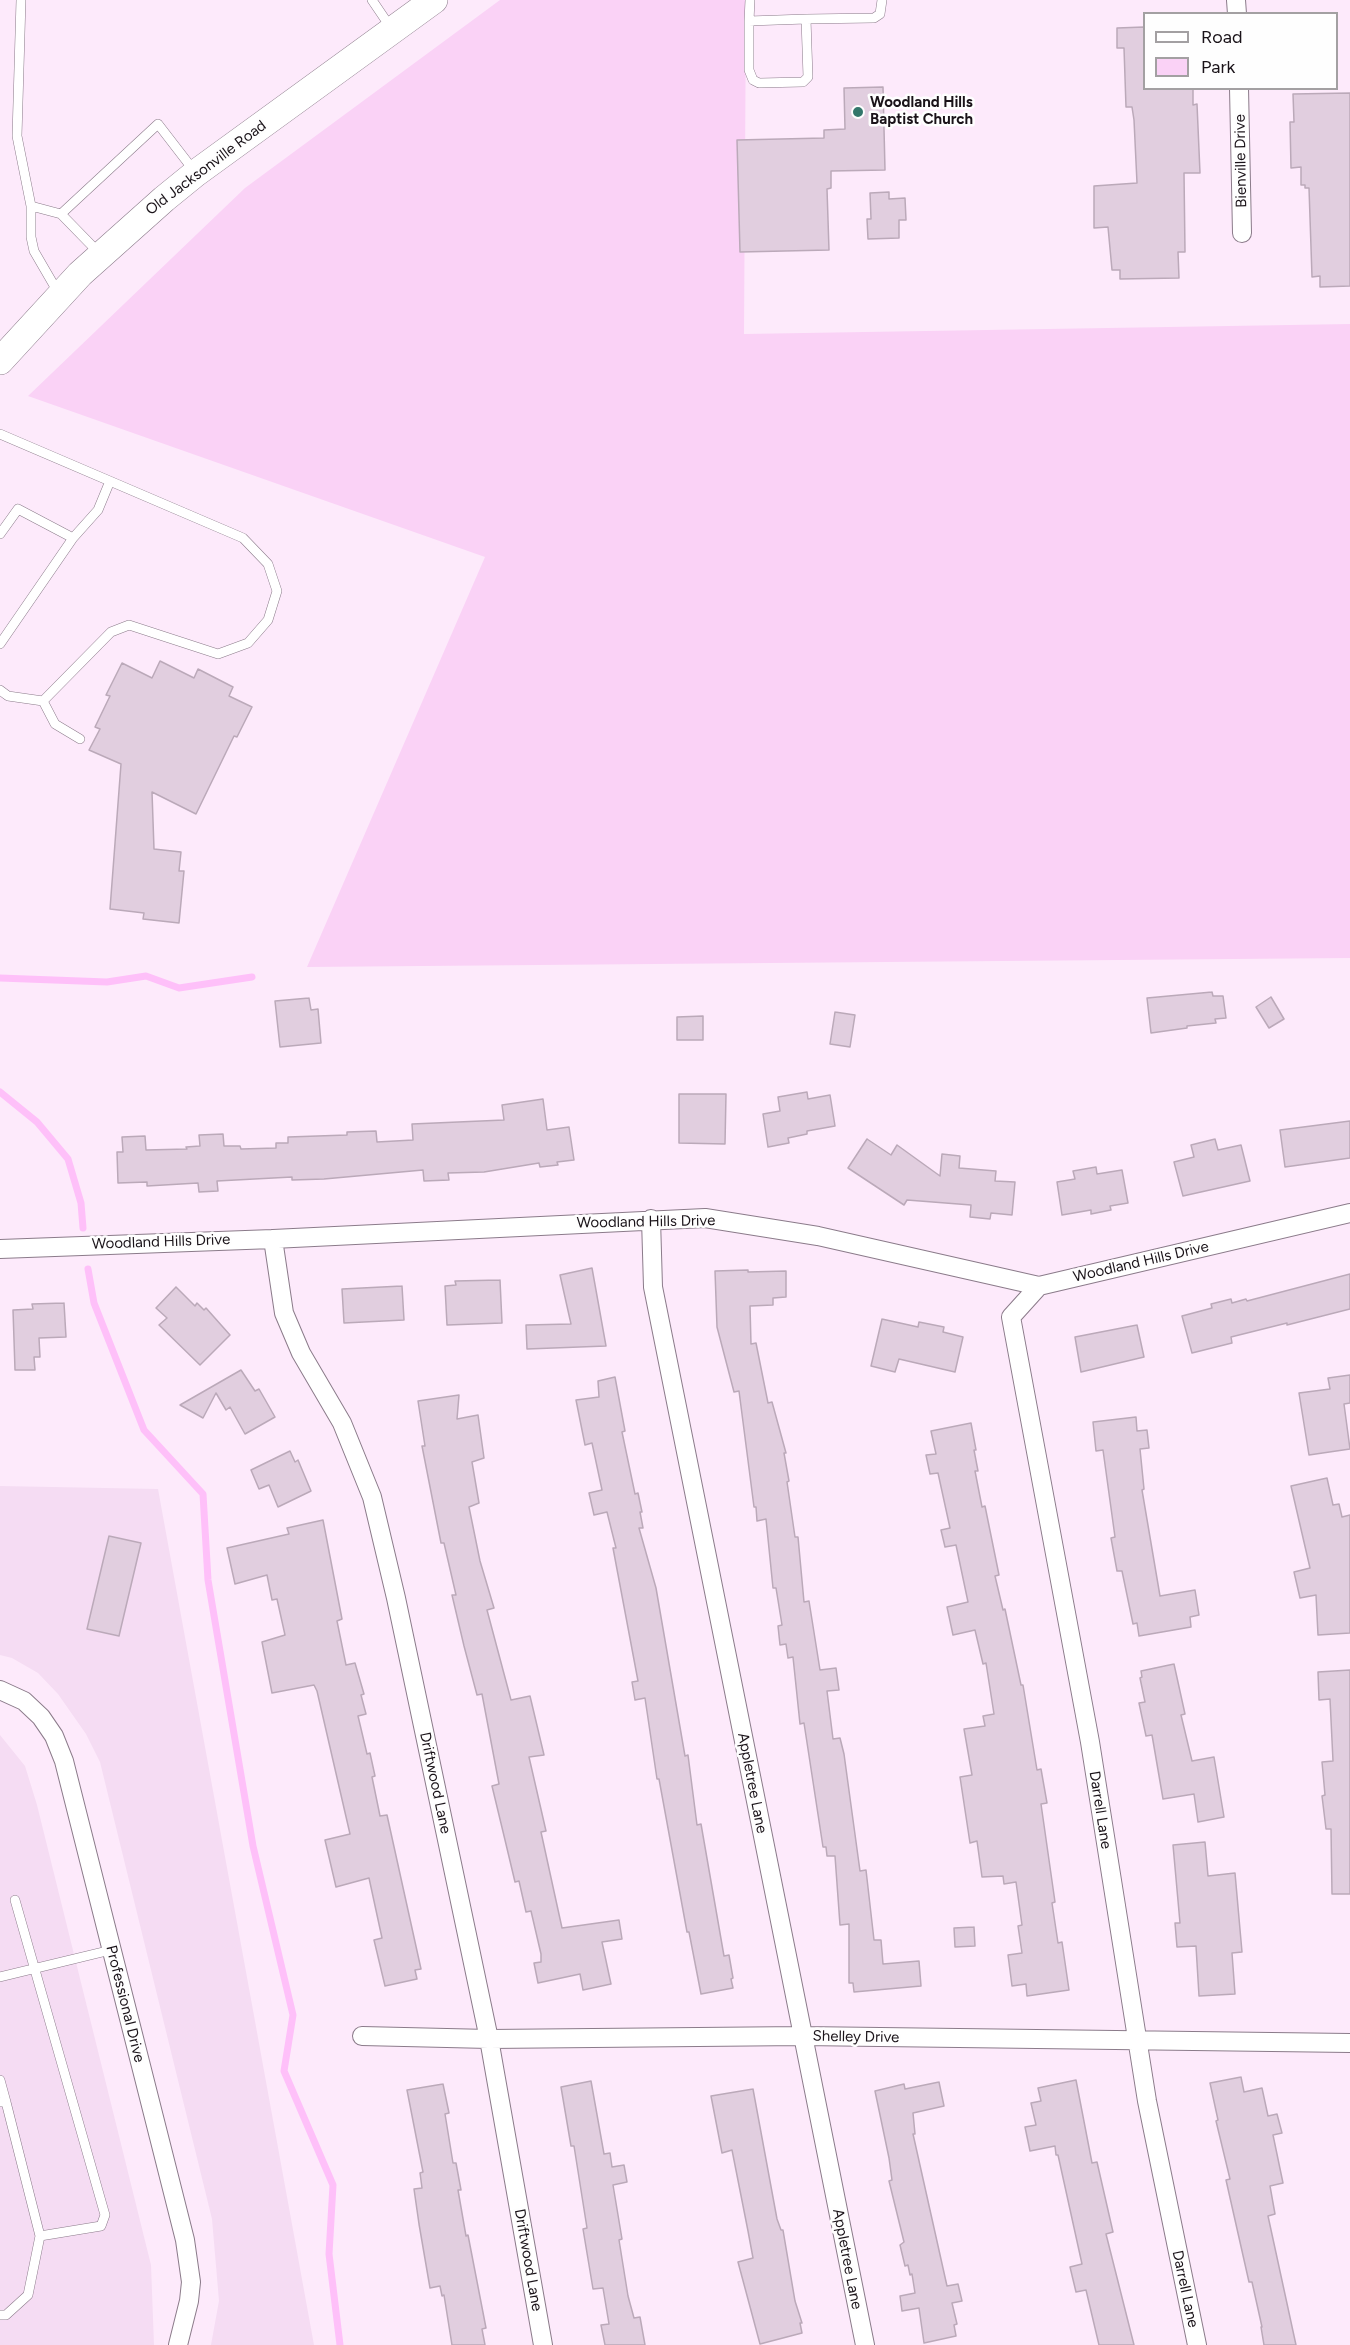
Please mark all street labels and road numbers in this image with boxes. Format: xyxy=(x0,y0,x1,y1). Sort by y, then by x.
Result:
street label: Bienville Drive xyxy=(1231,114,1251,208)
street label: Old Jacksonville Road xyxy=(142,117,270,219)
street label: Woodland Hills Drive xyxy=(577,1212,715,1232)
street label: Woodland Hills Drive xyxy=(91,1231,231,1253)
street label: Woodland Hills Drive xyxy=(1071,1238,1211,1286)
street label: Driftwood Lane xyxy=(415,1730,455,1836)
street label: Appletree Lane xyxy=(733,1731,771,1835)
street label: Darrell Lane xyxy=(1085,1770,1115,1850)
street label: Professional Drive xyxy=(102,1944,148,2064)
street label: Shelley Drive xyxy=(813,2027,899,2047)
street label: Driftwood Lane xyxy=(510,2207,546,2313)
street label: Appletree Lane xyxy=(828,2207,866,2311)
street label: Darrell Lane xyxy=(1168,2249,1202,2329)

